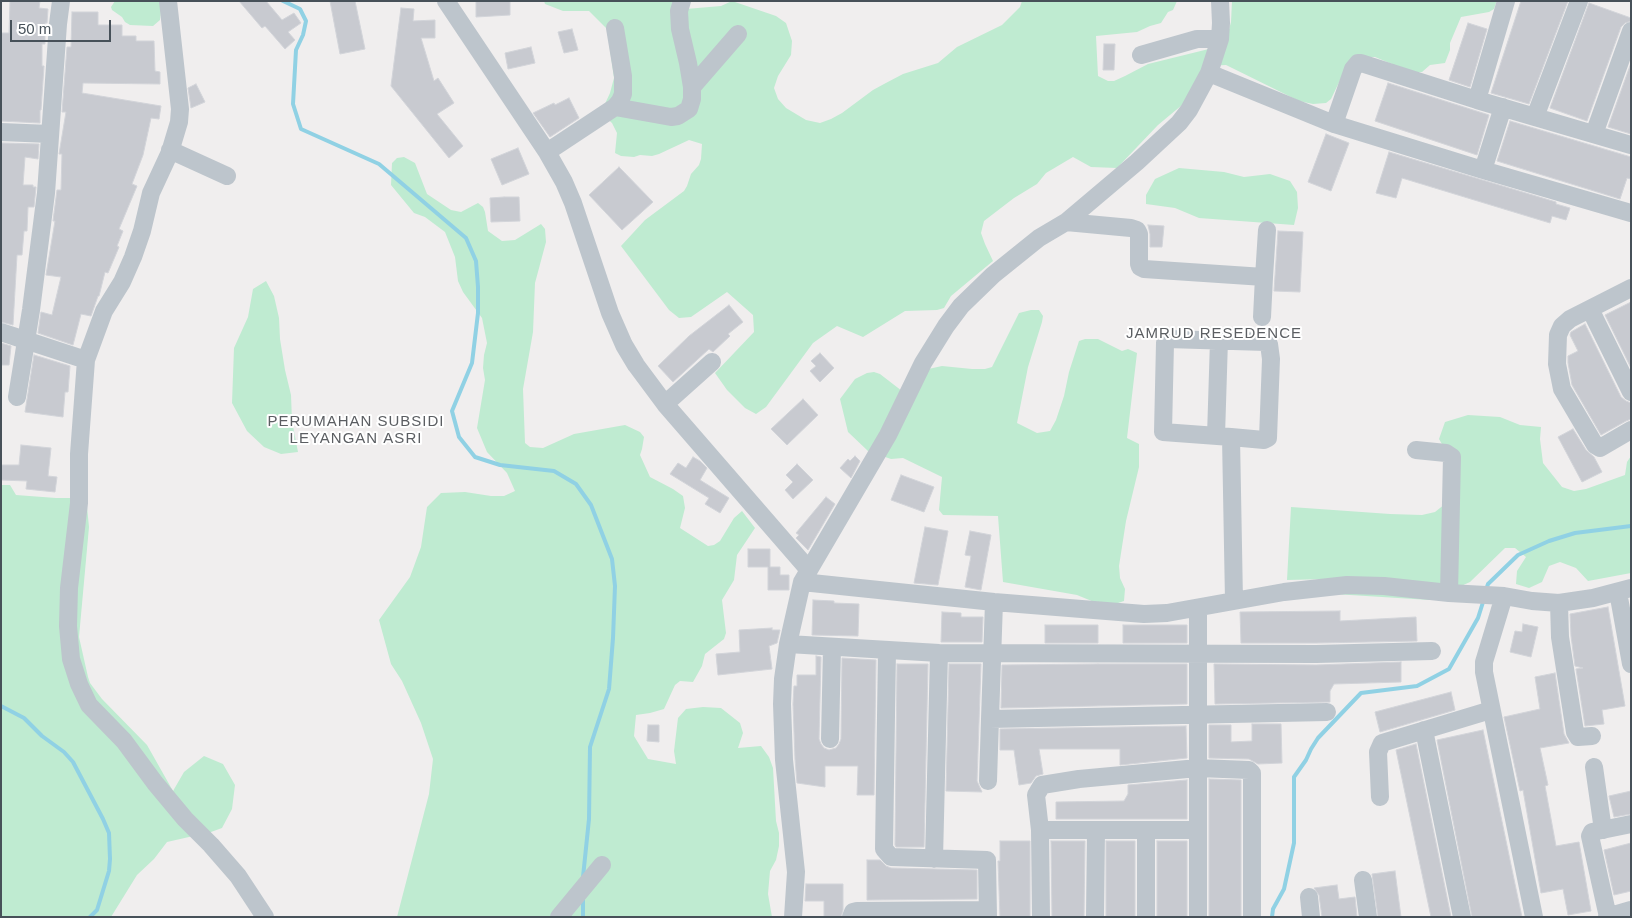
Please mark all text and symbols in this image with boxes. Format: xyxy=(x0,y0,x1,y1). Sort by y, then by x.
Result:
scale bar xyxy=(12,10,114,42)
text: 50 m xyxy=(18,20,51,37)
district label: JAMRUD RESEDENCE xyxy=(1124,325,1304,343)
district label: PERUMAHAN SUBSIDI LEYANGAN ASRI xyxy=(265,413,447,448)

